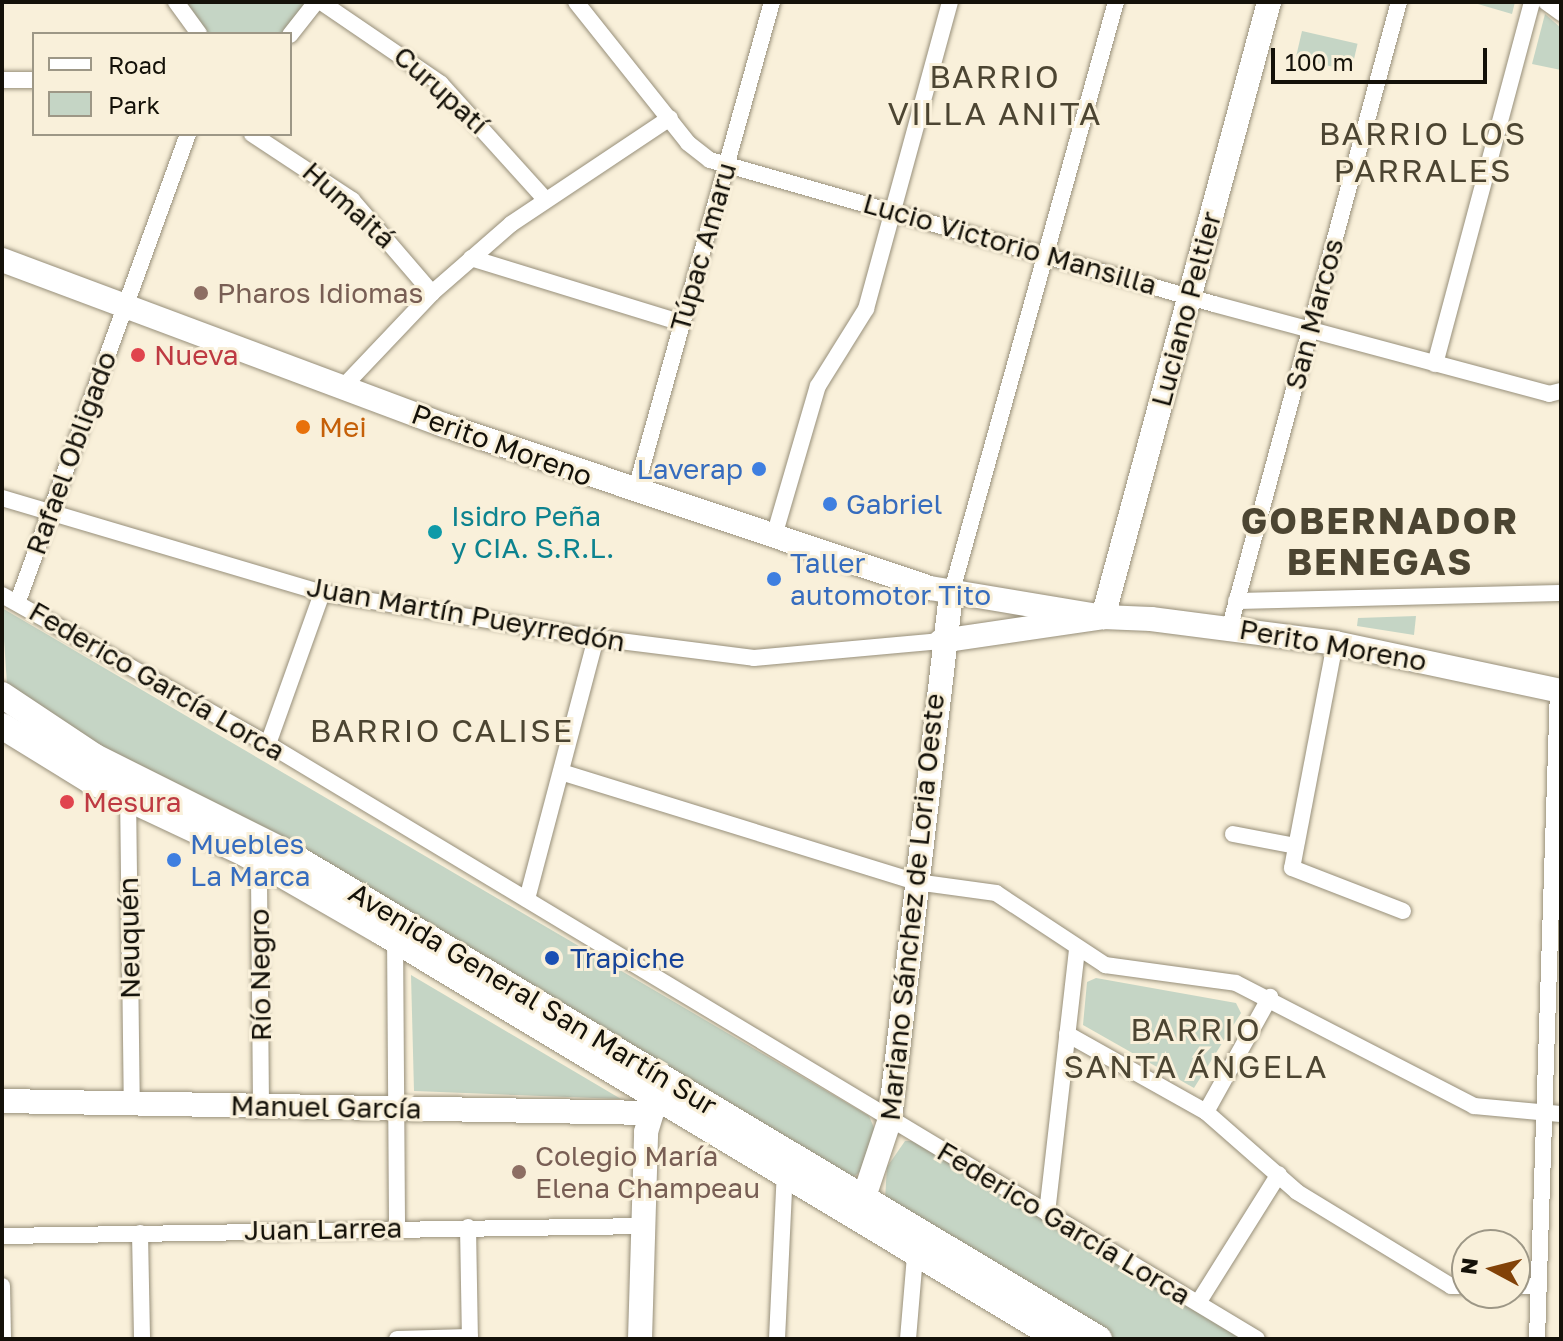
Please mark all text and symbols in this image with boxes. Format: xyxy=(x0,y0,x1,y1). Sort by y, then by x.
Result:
legend xyxy=(32,32,292,136)
scale bar xyxy=(1275,32,1491,82)
street label: Curupatí xyxy=(387,39,495,141)
text: 100 m xyxy=(1285,47,1354,76)
text: Road xyxy=(108,50,167,79)
district label: BARRIO VILLA ANITA xyxy=(888,58,1102,133)
text: Park xyxy=(108,90,160,119)
district label: BARRIO LOS PARRALES xyxy=(1319,115,1527,190)
street label: Humaitá xyxy=(296,155,402,255)
street label: Túpac Amaru xyxy=(663,159,743,335)
street label: Lucio Victorio Mansilla xyxy=(859,186,1161,302)
street label: Luciano Peltier xyxy=(1144,208,1228,410)
street label: San Marcos xyxy=(1278,235,1350,393)
place label: Pharos Idiomas xyxy=(217,276,423,310)
marker: Pharos Idiomas xyxy=(192,284,210,302)
place label: Nueva xyxy=(154,338,239,372)
marker: Nueva xyxy=(129,346,147,364)
street label: Rafael Obligado xyxy=(19,347,123,559)
street label: Perito Moreno xyxy=(407,397,597,493)
place label: Mei xyxy=(319,410,367,444)
marker: Mei xyxy=(294,418,312,436)
place label: Laverap xyxy=(636,452,743,486)
marker: Laverap xyxy=(750,460,768,478)
place label: Gabriel xyxy=(846,487,942,521)
marker: Gabriel xyxy=(821,495,839,513)
district label: GOBERNADOR BENEGAS xyxy=(1241,498,1519,583)
place label: Isidro Peña y CIA. S.R.L. xyxy=(451,499,614,565)
marker: Isidro Peña y CIA. S.R.L. xyxy=(426,523,444,541)
place label: Taller automotor Tito xyxy=(790,546,991,612)
street label: Juan Martín Pueyrredón xyxy=(304,569,628,659)
marker: Taller automotor Tito xyxy=(765,570,783,588)
street label: Federico García Lorca xyxy=(23,594,291,768)
street label: Perito Moreno xyxy=(1237,612,1429,678)
street label: Mariano Sánchez de Loria Oeste xyxy=(873,692,951,1122)
district label: BARRIO CALISE xyxy=(310,711,574,749)
place label: Mesura xyxy=(83,785,182,819)
marker: Mesura xyxy=(58,793,76,811)
place label: Muebles La Marca xyxy=(190,827,311,893)
marker: Muebles La Marca xyxy=(165,851,183,869)
street label: Avenida General San Martín Sur xyxy=(343,876,723,1122)
street label: Neuquén xyxy=(111,877,147,999)
street label: Río Negro xyxy=(242,908,278,1042)
place label: Trapiche xyxy=(570,941,685,975)
marker: Trapiche xyxy=(541,947,563,969)
district label: BARRIO SANTA ÁNGELA xyxy=(1063,1011,1329,1086)
street label: Manuel García xyxy=(230,1089,422,1125)
street label: Federico García Lorca xyxy=(931,1134,1197,1312)
place label: Colegio María Elena Champeau xyxy=(535,1139,760,1205)
marker: Colegio María Elena Champeau xyxy=(510,1163,528,1181)
street label: Juan Larrea xyxy=(244,1211,402,1247)
north arrow xyxy=(1451,1229,1531,1309)
text: N xyxy=(1454,1256,1483,1276)

